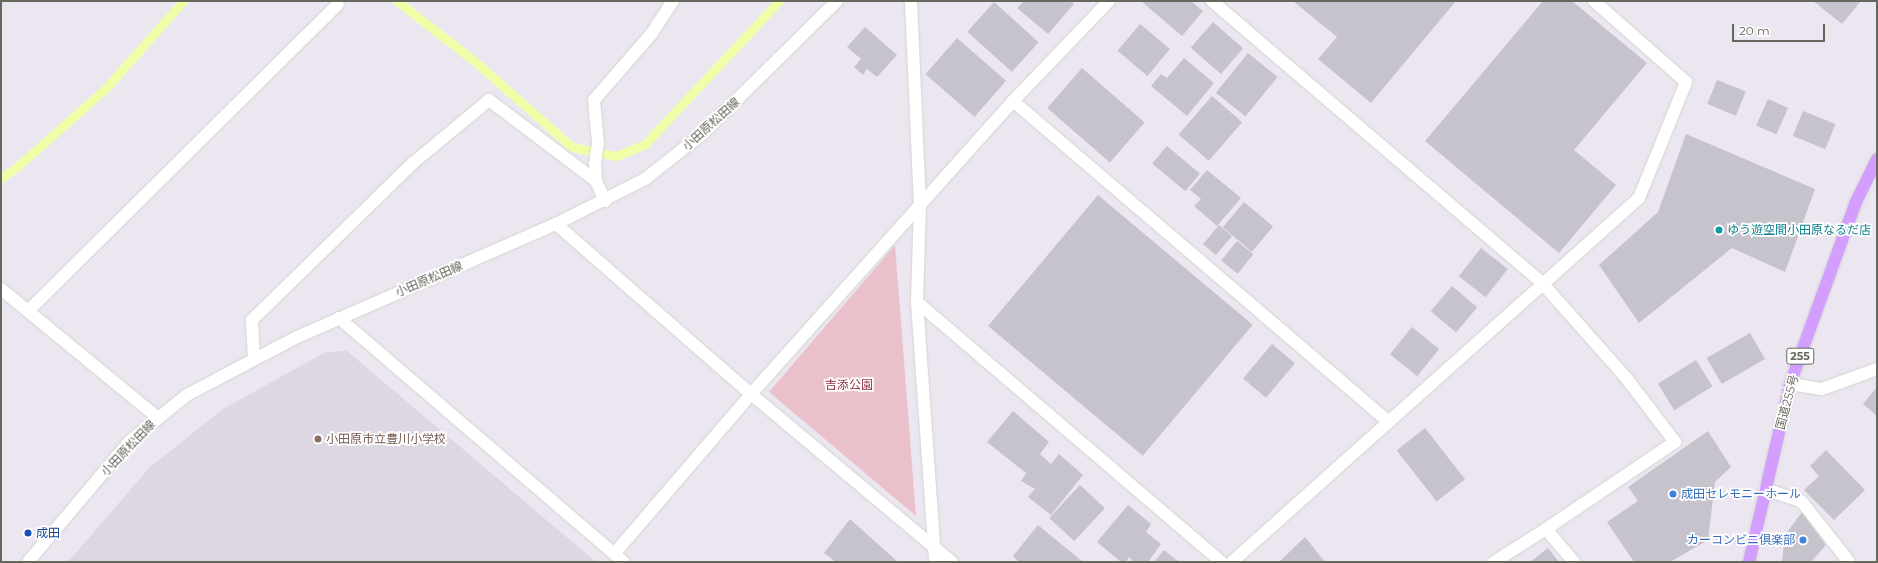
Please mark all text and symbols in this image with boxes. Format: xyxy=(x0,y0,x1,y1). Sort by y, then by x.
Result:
scale bar xyxy=(1734,16,1827,42)
text: 20 m xyxy=(1739,23,1770,38)
street label: 小田原松田線 xyxy=(679,95,743,153)
place label: ゆう遊空間小田原なるだ店 xyxy=(1727,223,1871,237)
marker: ゆう遊空間小田原なるだ店 xyxy=(1714,225,1724,235)
street label: 小田原松田線 xyxy=(393,258,465,300)
road number: 255 xyxy=(1786,347,1814,365)
street label: 国道255号 xyxy=(1773,373,1801,431)
park label: 吉添公園 xyxy=(825,378,873,392)
street label: 小田原松田線 xyxy=(98,417,158,479)
place label: 小田原市立豊川小学校 xyxy=(326,432,446,446)
marker: 小田原市立豊川小学校 xyxy=(313,434,323,444)
place label: 成田セレモニーホール xyxy=(1681,487,1801,501)
marker: 成田セレモニーホール xyxy=(1668,489,1678,499)
place label: 成田 xyxy=(36,526,60,540)
marker: 成田 xyxy=(23,528,33,538)
place label: カーコンビニ倶楽部 xyxy=(1687,533,1795,547)
marker: カーコンビニ倶楽部 xyxy=(1798,535,1808,545)

